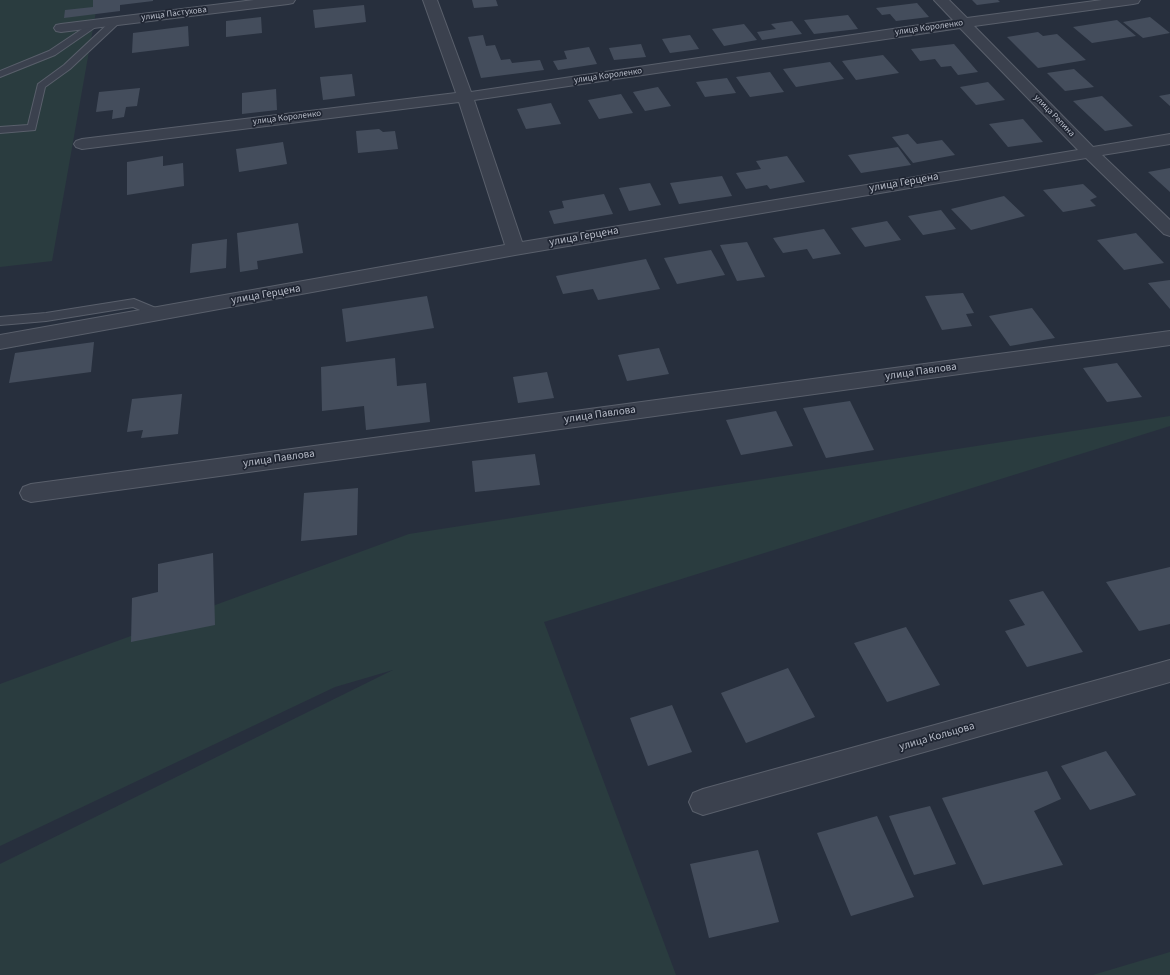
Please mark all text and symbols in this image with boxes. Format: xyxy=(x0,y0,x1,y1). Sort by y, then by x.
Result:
street label: улица Пастухова xyxy=(141,5,207,23)
street label: улица Короленко xyxy=(894,18,964,38)
street label: улица Короленко xyxy=(573,66,643,86)
street label: улица Репина xyxy=(1031,93,1077,139)
street label: улица Короленко xyxy=(252,108,322,128)
street label: улица Герцена xyxy=(868,170,940,196)
street label: улица Герцена xyxy=(548,224,620,250)
street label: улица Герцена xyxy=(230,282,302,308)
street label: улица Павлова xyxy=(884,360,958,384)
street label: улица Павлова xyxy=(563,403,637,427)
street label: улица Павлова xyxy=(242,447,316,471)
street label: улица Кольцова xyxy=(898,720,976,754)

